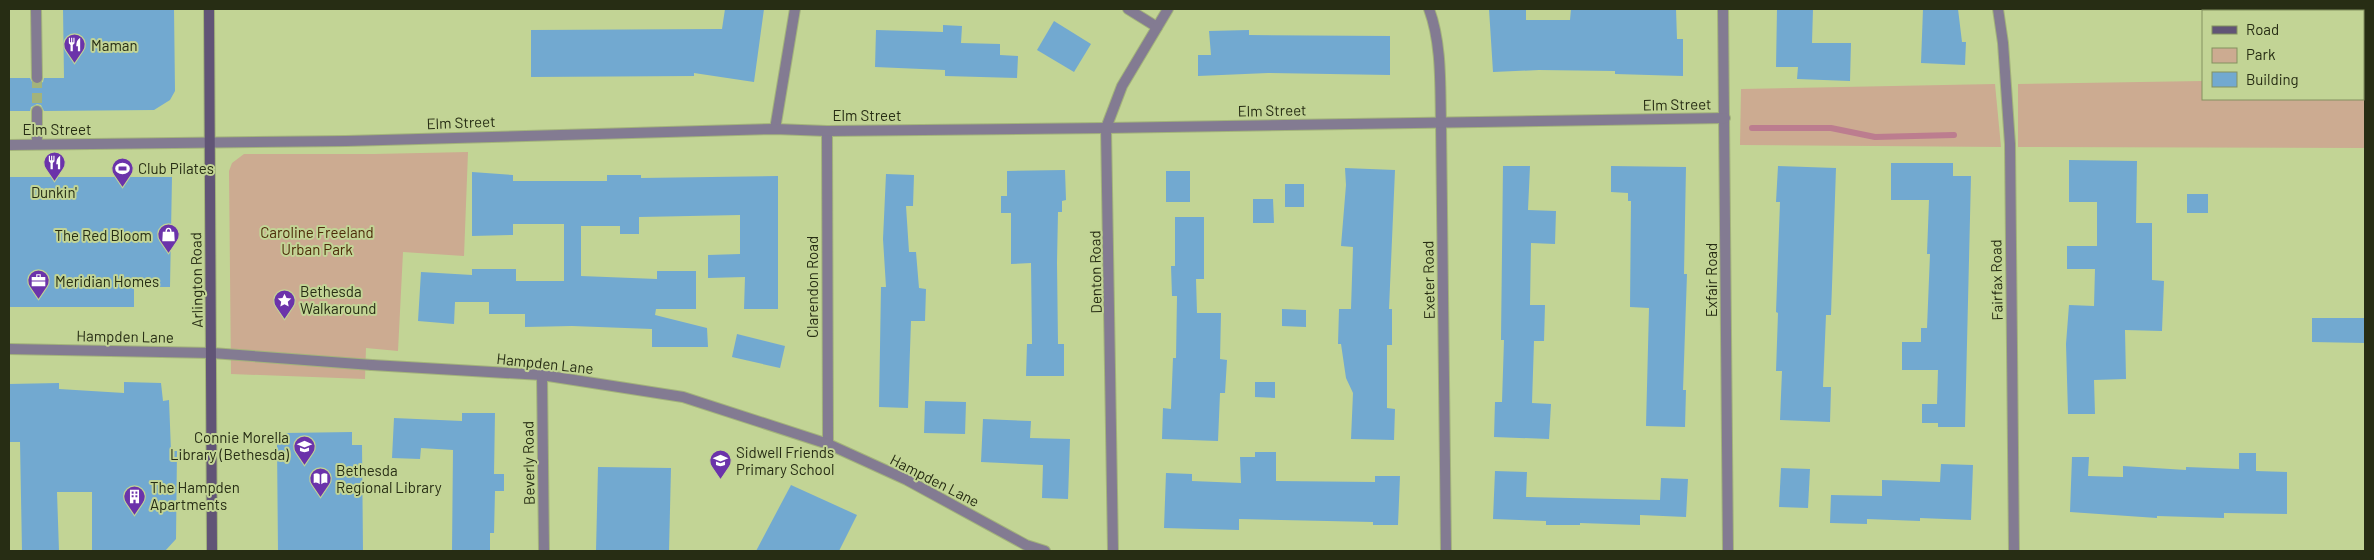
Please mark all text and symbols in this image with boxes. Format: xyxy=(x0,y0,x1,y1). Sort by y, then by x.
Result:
legend xyxy=(2202,10,2364,100)
text: Road xyxy=(2246,20,2279,38)
restaurant icon: Maman xyxy=(63,33,87,64)
place label: Maman xyxy=(91,36,138,54)
text: Park xyxy=(2246,45,2276,63)
text: Building xyxy=(2246,70,2299,88)
street label: Elm Street xyxy=(1642,94,1712,114)
street label: Elm Street xyxy=(1237,100,1307,120)
street label: Elm Street xyxy=(833,106,901,124)
street label: Elm Street xyxy=(426,112,496,132)
street label: Elm Street xyxy=(23,120,91,138)
restaurant icon: Dunkin' xyxy=(42,151,66,182)
sports icon: Club Pilates xyxy=(110,156,134,187)
place label: Club Pilates xyxy=(138,159,214,177)
place label: Dunkin' xyxy=(31,183,77,201)
shop icon: The Red Bloom xyxy=(156,223,180,254)
park label: Caroline Freeland Urban Park xyxy=(260,223,374,258)
place label: The Red Bloom xyxy=(55,226,152,244)
street label: Denton Road xyxy=(1085,230,1105,314)
street label: Arlington Road xyxy=(186,232,206,328)
street label: Clarendon Road xyxy=(803,236,821,338)
street label: Fairfax Road xyxy=(1986,239,2006,321)
street label: Exeter Road xyxy=(1418,241,1438,319)
street label: Exfair Road xyxy=(1702,243,1720,317)
office icon: Meridian Homes xyxy=(27,269,51,300)
place label: Meridian Homes xyxy=(55,272,159,290)
place label: Bethesda Walkaround xyxy=(300,282,376,317)
place icon: Bethesda Walkaround xyxy=(272,288,296,319)
street label: Hampden Lane xyxy=(76,326,174,346)
street label: Hampden Lane xyxy=(496,349,594,377)
street label: Beverly Road xyxy=(518,421,538,505)
place label: Connie Morella Library (Bethesda) xyxy=(170,428,289,463)
school or university icon: Connie Morella Library (Bethesda) xyxy=(293,434,317,465)
place label: Sidwell Friends Primary School xyxy=(736,443,834,478)
school or university icon: Sidwell Friends Primary School xyxy=(708,449,732,480)
street label: Hampden Lane xyxy=(887,450,983,510)
place label: Bethesda Regional Library xyxy=(336,461,442,496)
library icon: Bethesda Regional Library xyxy=(308,467,332,498)
place label: The Hampden Apartments xyxy=(150,478,240,513)
building icon: The Hampden Apartments xyxy=(122,484,146,515)

